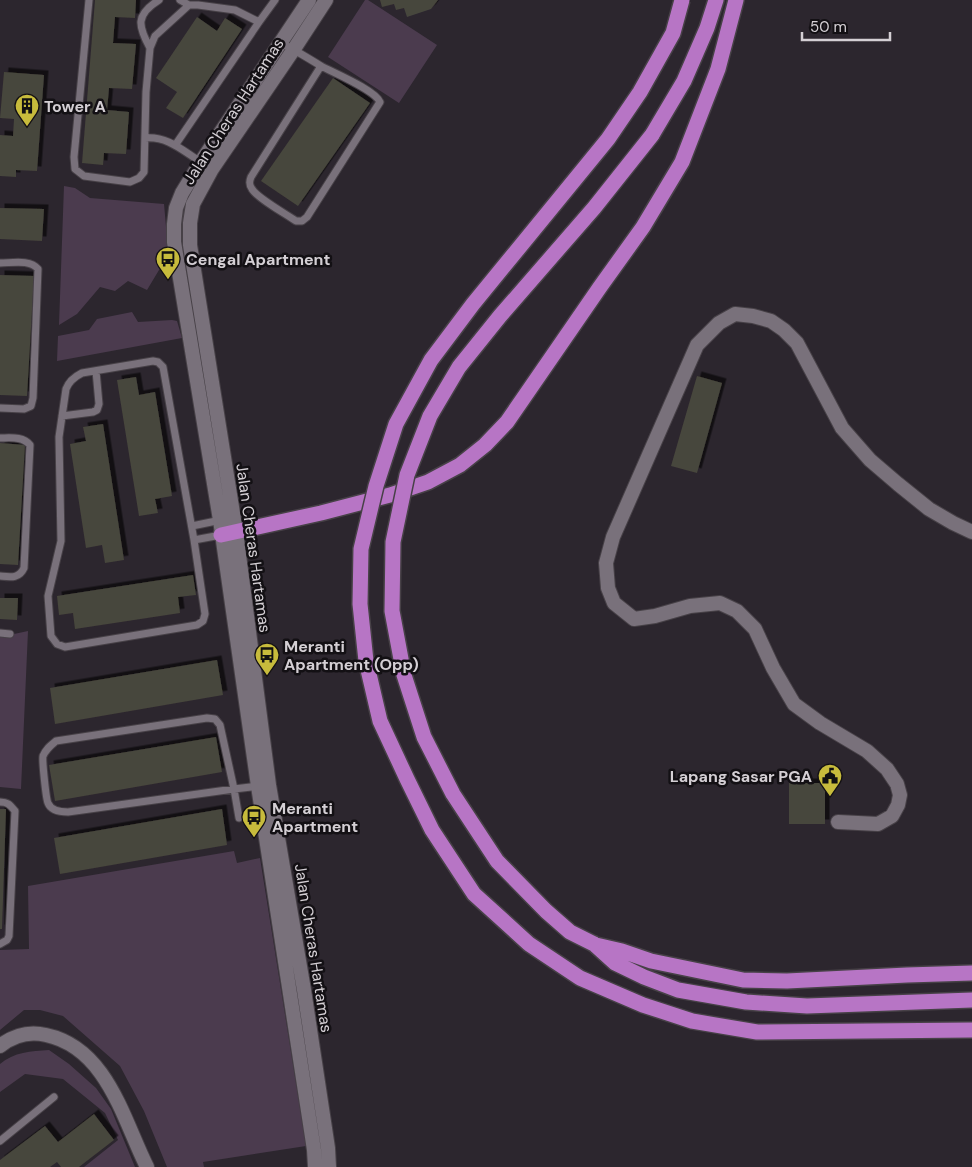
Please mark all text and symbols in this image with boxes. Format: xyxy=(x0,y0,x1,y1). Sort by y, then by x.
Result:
scale bar xyxy=(802,10,890,42)
text: 50 m xyxy=(810,17,847,37)
street label: Jalan Cheras Hartamas xyxy=(178,34,289,189)
building icon: Tower A xyxy=(14,93,40,127)
place label: Tower A xyxy=(44,96,106,117)
bus stop icon: Cengal Apartment xyxy=(155,246,181,280)
place label: Cengal Apartment xyxy=(186,249,330,270)
street label: Jalan Cheras Hartamas xyxy=(231,462,276,634)
place label: Meranti Apartment (Opp) xyxy=(284,636,419,675)
bus stop icon: Meranti Apartment (Opp) xyxy=(254,642,280,676)
public building icon: Lapang Sasar PGA xyxy=(817,763,843,797)
place label: Lapang Sasar PGA xyxy=(670,766,812,787)
place label: Meranti Apartment xyxy=(272,798,358,837)
bus stop icon: Meranti Apartment xyxy=(241,804,267,838)
street label: Jalan Cheras Hartamas xyxy=(290,862,337,1034)

